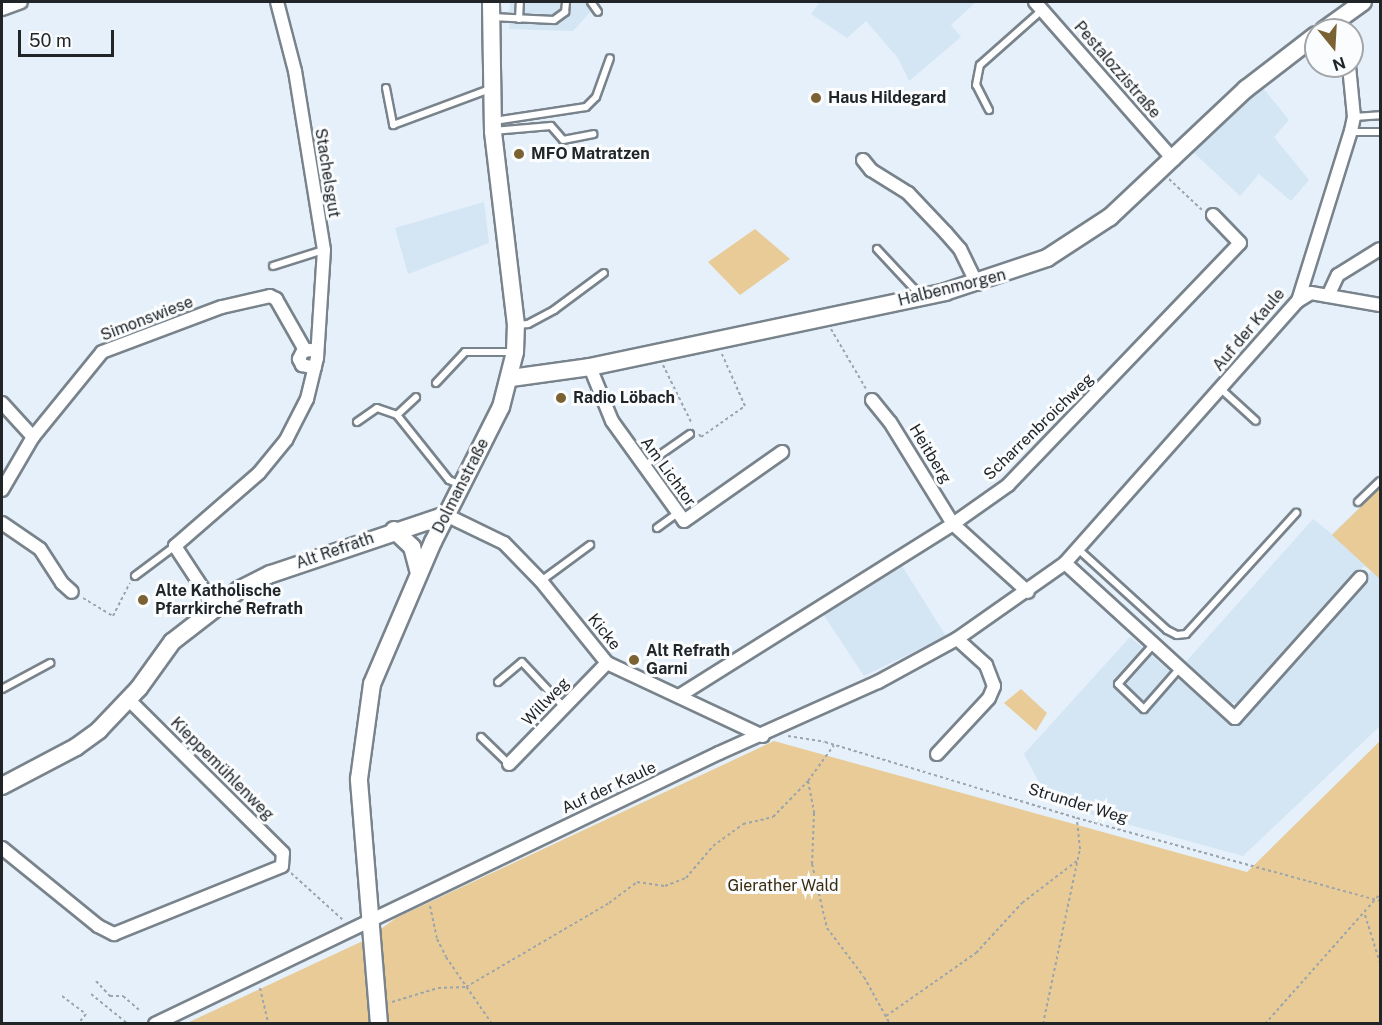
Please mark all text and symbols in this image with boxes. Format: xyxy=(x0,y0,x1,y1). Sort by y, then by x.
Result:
scale bar xyxy=(21,18,117,56)
street label: Pestalozzistraße xyxy=(1070,18,1164,122)
north arrow xyxy=(1304,18,1364,78)
text: 50 m xyxy=(29,30,72,51)
text: N xyxy=(1330,53,1348,75)
place label: Haus Hildegard xyxy=(828,88,946,108)
marker: Haus Hildegard xyxy=(809,91,823,105)
street label: Stachelsgut xyxy=(310,127,344,219)
place label: MFO Matratzen xyxy=(531,144,650,164)
marker: MFO Matratzen xyxy=(512,147,526,161)
street label: Halbenmorgen xyxy=(896,265,1008,311)
street label: Auf der Kaule xyxy=(1209,285,1289,375)
street label: Simonswiese xyxy=(98,293,196,345)
street label: Scharrenbroichweg xyxy=(980,370,1098,484)
place label: Radio Löbach xyxy=(573,388,675,408)
marker: Radio Löbach xyxy=(554,391,568,405)
street label: Heitberg xyxy=(905,421,955,487)
street label: Am Lichtor xyxy=(636,434,700,510)
street label: Dolmanstraße xyxy=(429,435,493,537)
street label: Alt Refrath xyxy=(293,529,377,573)
place label: Alte Katholische Pfarrkirche Refrath xyxy=(155,581,303,619)
marker: Alte Katholische Pfarrkirche Refrath xyxy=(136,593,150,607)
street label: Kicke xyxy=(584,610,624,654)
place label: Alt Refrath Garni xyxy=(646,641,730,679)
marker: Alt Refrath Garni xyxy=(627,653,641,667)
street label: Willweg xyxy=(518,674,574,730)
street label: Kieppemühlenweg xyxy=(166,713,278,825)
street label: Auf der Kaule xyxy=(559,758,659,818)
street label: Strunder Weg xyxy=(1026,780,1130,828)
park label: Gierather Wald xyxy=(727,876,839,896)

